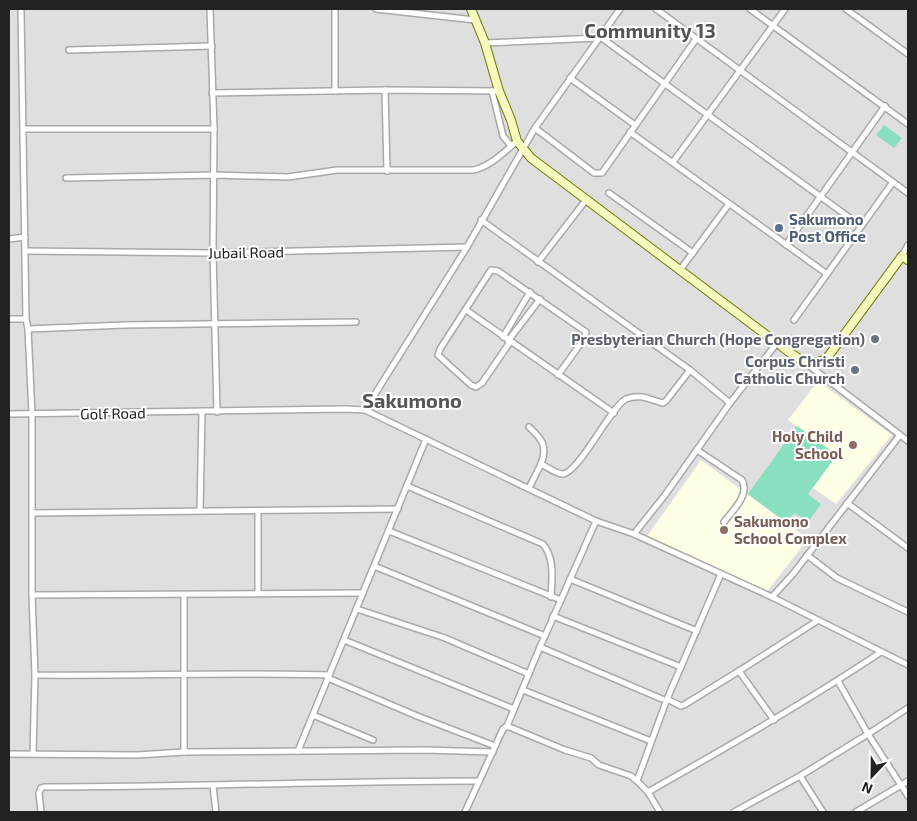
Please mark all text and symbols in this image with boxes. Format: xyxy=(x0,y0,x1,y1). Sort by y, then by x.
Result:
district label: Community 13 xyxy=(584,18,716,43)
place label: Sakumono Post Office xyxy=(789,210,866,245)
marker: Sakumono Post Office xyxy=(773,222,785,234)
street label: Jubail Road xyxy=(208,242,284,262)
place label: Presbyterian Church (Hope Congregation) xyxy=(571,330,865,349)
marker: Presbyterian Church (Hope Congregation) xyxy=(869,333,881,345)
place label: Corpus Christi Catholic Church xyxy=(734,352,845,387)
marker: Corpus Christi Catholic Church xyxy=(849,364,861,376)
district label: Sakumono xyxy=(362,388,462,412)
street label: Golf Road xyxy=(80,403,146,423)
place label: Holy Child School xyxy=(772,427,843,462)
marker: Holy Child School xyxy=(847,439,859,451)
place label: Sakumono School Complex xyxy=(734,512,847,547)
marker: Sakumono School Complex xyxy=(718,524,730,536)
north arrow xyxy=(847,751,897,801)
text: N xyxy=(859,779,875,798)

